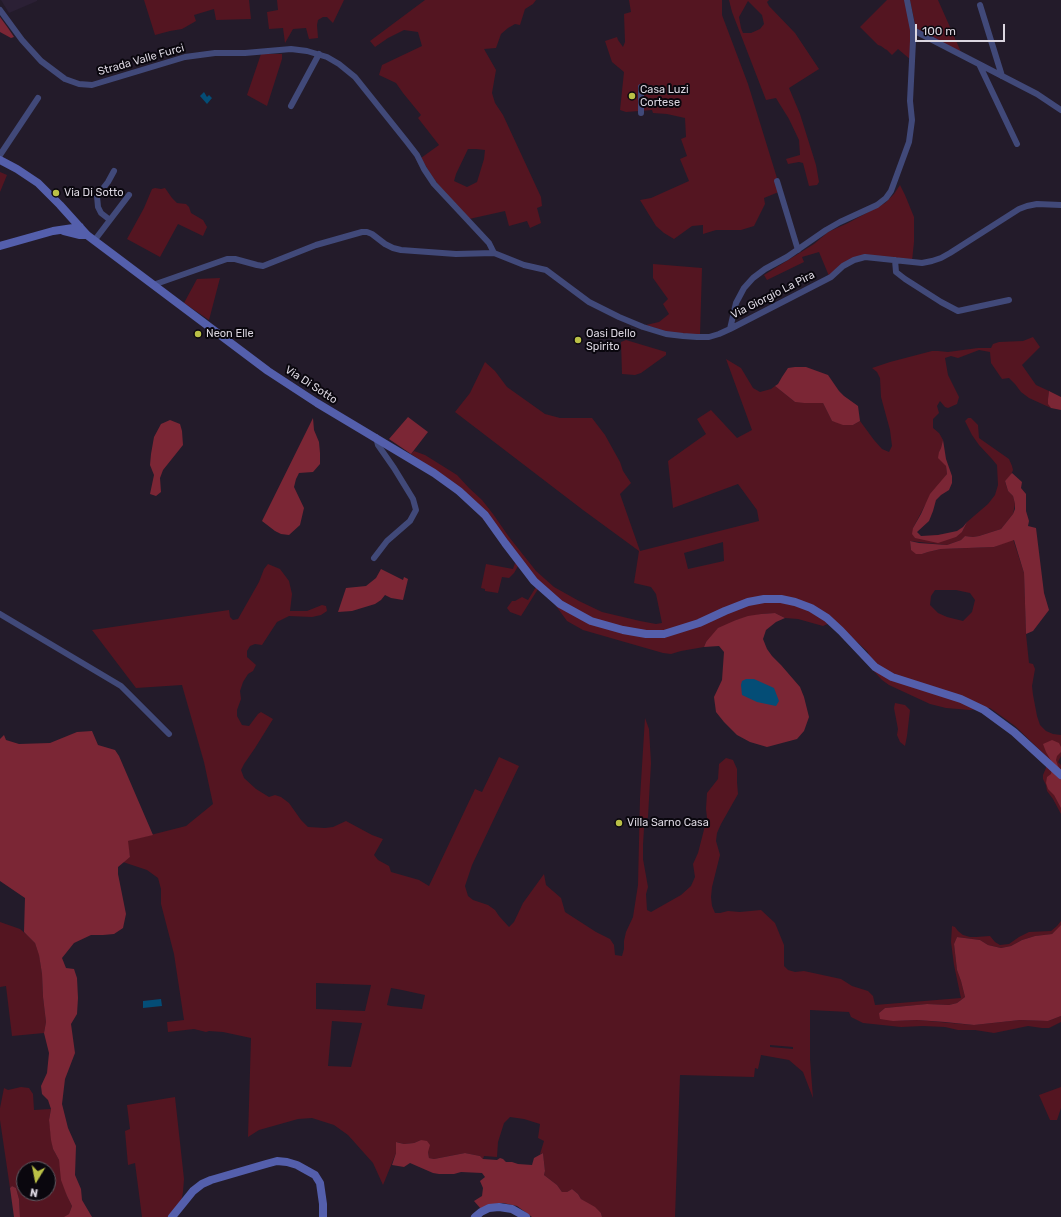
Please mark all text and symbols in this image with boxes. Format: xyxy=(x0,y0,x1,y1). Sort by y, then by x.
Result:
scale bar xyxy=(917,16,1007,42)
text: 100 m xyxy=(922,24,956,38)
street label: Strada Valle Furci xyxy=(96,41,186,79)
place label: Casa Luzi Cortese xyxy=(640,83,689,109)
marker: Casa Luzi Cortese xyxy=(627,91,637,101)
place label: Via Di Sotto xyxy=(64,186,124,200)
marker: Via Di Sotto xyxy=(51,188,61,198)
street label: Via Giorgio La Pira xyxy=(729,268,817,322)
place label: Neon Elle xyxy=(206,327,254,341)
place label: Oasi Dello Spirito xyxy=(586,327,636,353)
marker: Neon Elle xyxy=(193,329,203,339)
marker: Oasi Dello Spirito xyxy=(573,335,583,345)
street label: Via Di Sotto xyxy=(282,363,340,407)
place label: Villa Sarno Casa xyxy=(627,816,709,830)
marker: Villa Sarno Casa xyxy=(614,818,624,828)
north arrow xyxy=(16,1161,56,1201)
text: N xyxy=(29,1185,39,1199)

